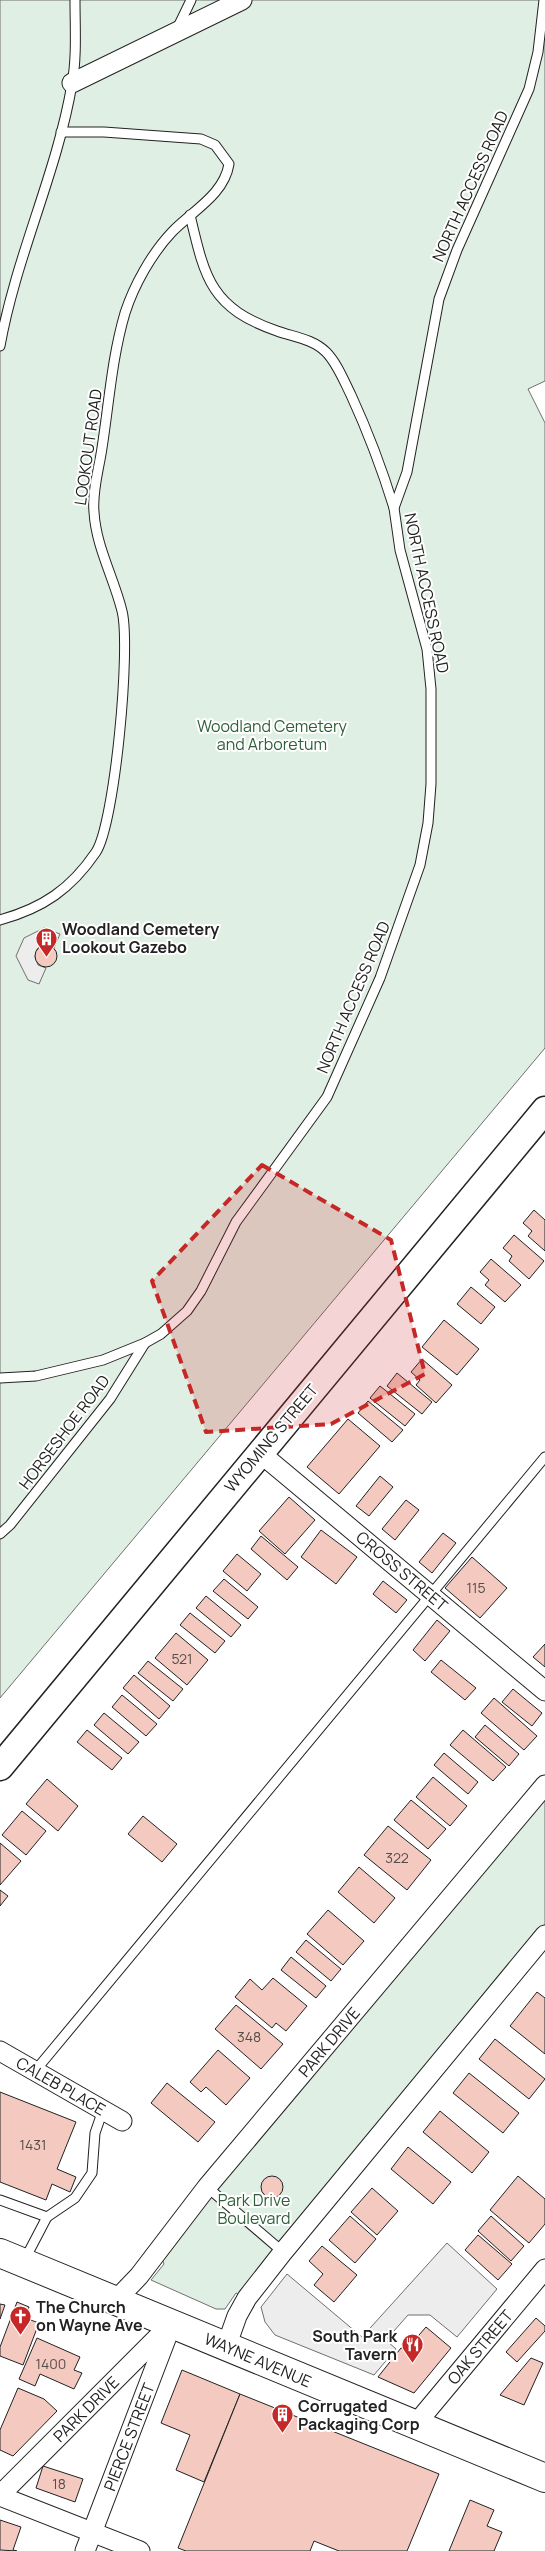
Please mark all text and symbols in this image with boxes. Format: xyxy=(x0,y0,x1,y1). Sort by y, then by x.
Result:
street label: NORTH ACCESS ROAD xyxy=(427,107,513,265)
street label: LOOKOUT ROAD xyxy=(69,387,107,507)
street label: NORTH ACCESS ROAD xyxy=(399,511,455,675)
park label: Woodland Cemetery and Arboretum xyxy=(197,715,348,755)
street label: NORTH ACCESS ROAD xyxy=(311,917,395,1076)
place label: Woodland Cemetery Lookout Gazebo xyxy=(62,918,219,958)
building icon: Woodland Cemetery Lookout Gazebo xyxy=(34,926,58,957)
street label: HORSESHOE ROAD xyxy=(14,1370,114,1494)
street label: WYOMING STREET xyxy=(219,1379,323,1497)
street label: CROSS STREET xyxy=(351,1526,453,1616)
house number: 115 xyxy=(466,1578,486,1597)
house number: 521 xyxy=(171,1649,193,1668)
house number: 322 xyxy=(385,1848,409,1867)
street label: PARK DRIVE xyxy=(293,2002,365,2082)
house number: 348 xyxy=(237,2027,261,2046)
street label: CALEB PLACE xyxy=(12,2052,110,2120)
house number: 1431 xyxy=(20,2135,46,2154)
park label: Park Drive Boulevard xyxy=(217,2189,291,2229)
place label: The Church on Wayne Ave xyxy=(36,2296,143,2336)
church icon: The Church on Wayne Ave xyxy=(8,2304,32,2335)
street label: OAK STREET xyxy=(442,2305,518,2389)
place label: South Park Tavern xyxy=(312,2325,397,2365)
street label: WAYNE AVENUE xyxy=(201,2328,315,2392)
restaurant icon: South Park Tavern xyxy=(401,2333,425,2364)
house number: 1400 xyxy=(36,2354,66,2373)
street label: PARK DRIVE xyxy=(48,2371,124,2447)
street label: PIERCE STREET xyxy=(98,2380,160,2494)
place label: Corrugated Packaging Corp xyxy=(298,2395,420,2435)
building icon: Corrugated Packaging Corp xyxy=(270,2403,294,2434)
house number: 18 xyxy=(52,2474,66,2493)

